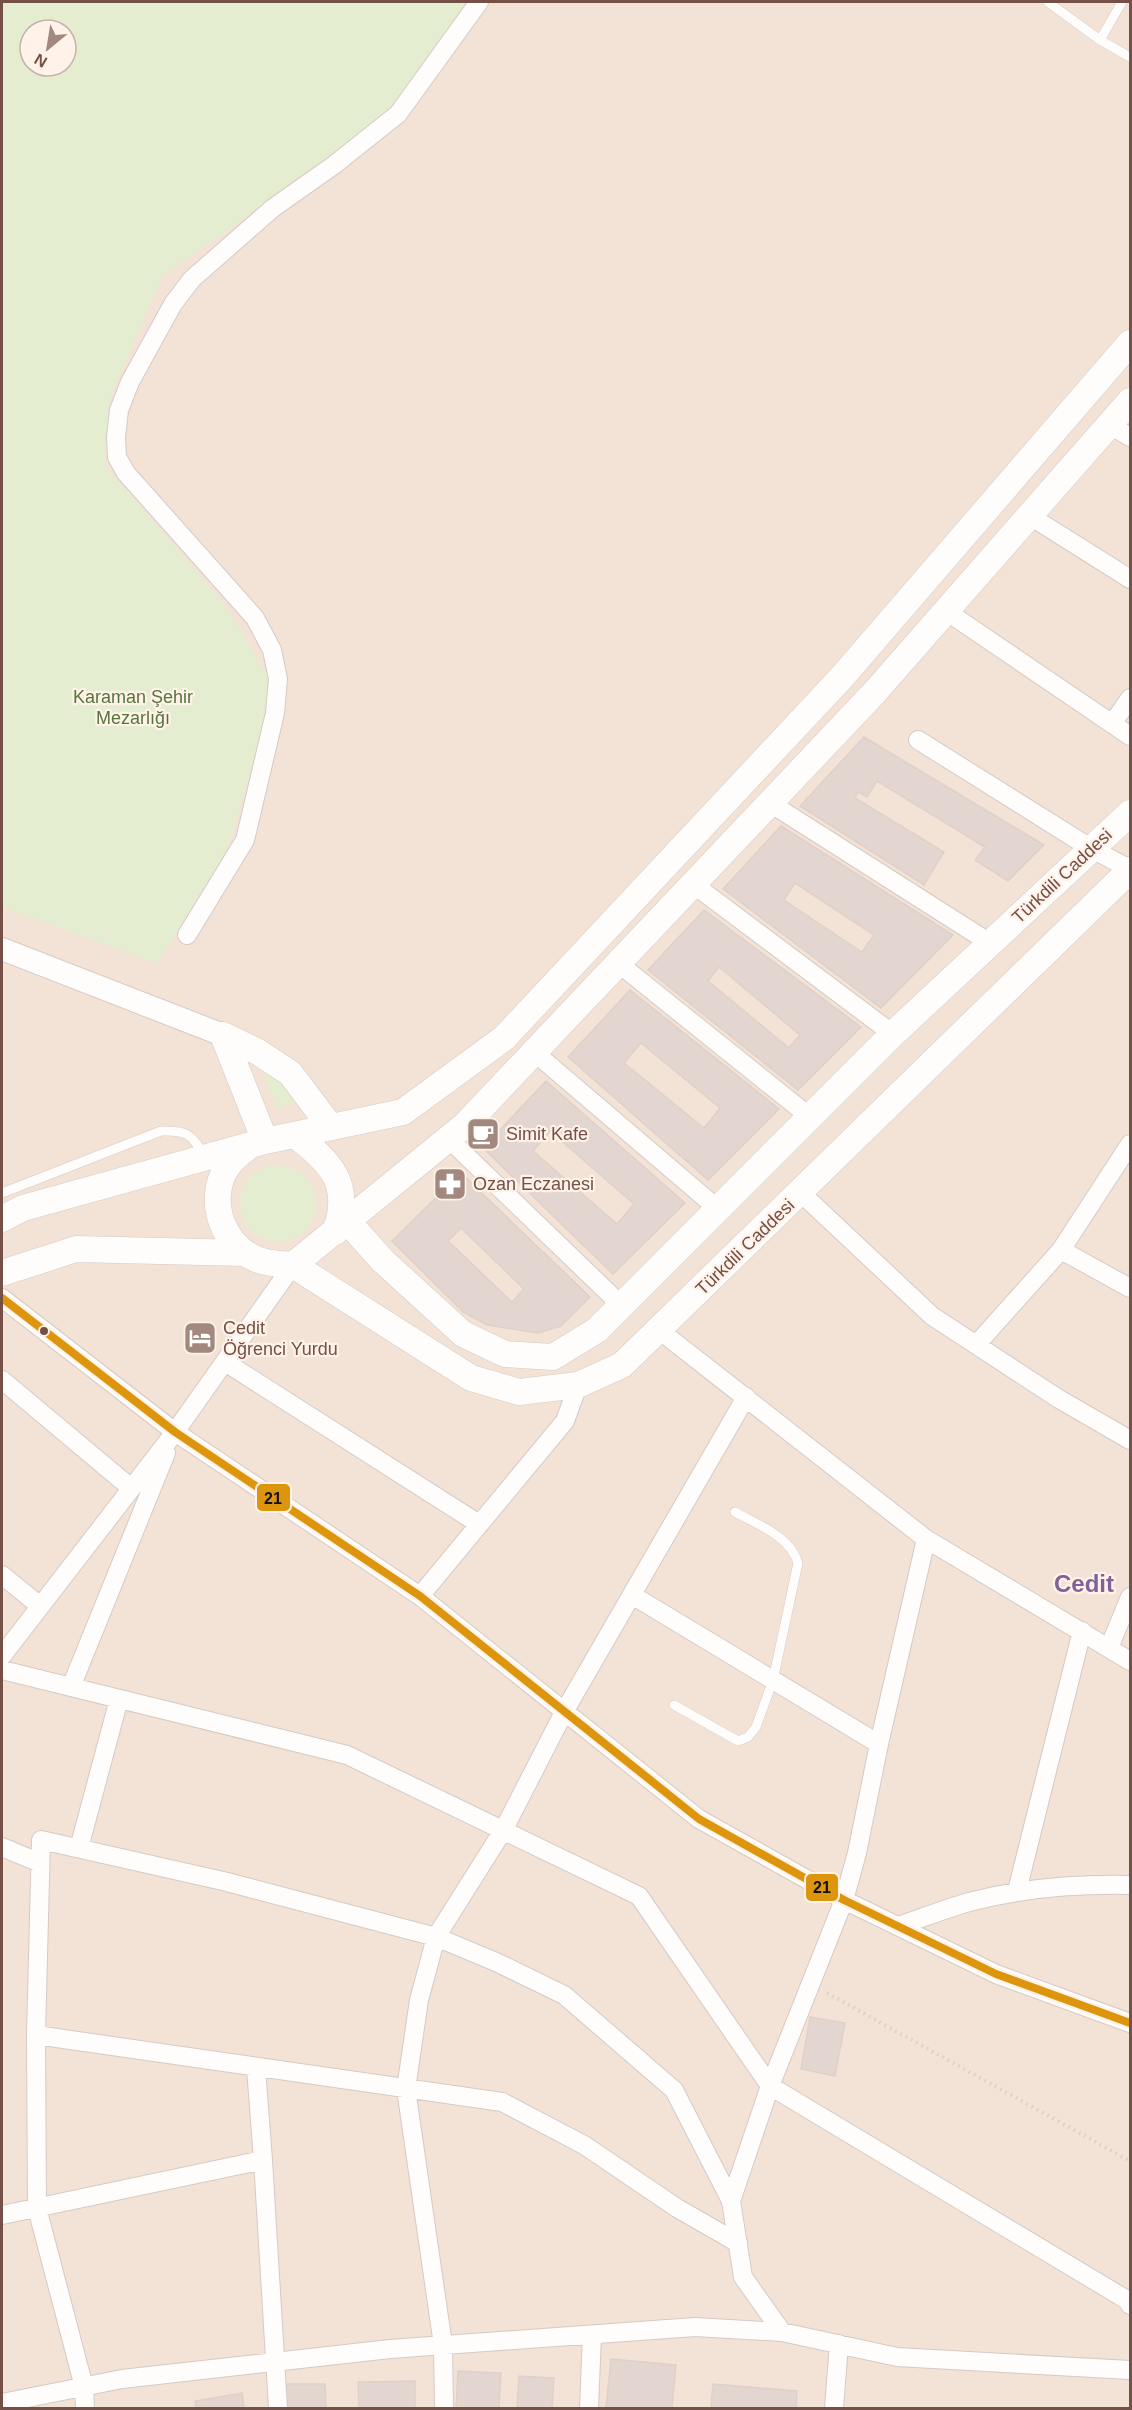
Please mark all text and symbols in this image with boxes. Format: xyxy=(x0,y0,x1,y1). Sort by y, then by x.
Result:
north arrow xyxy=(18,18,78,78)
text: N xyxy=(31,50,50,71)
park label: Karaman Şehir Mezarlığı xyxy=(73,687,193,728)
street label: Türkdili Caddesi xyxy=(1008,825,1116,927)
cafe icon: Simit Kafe xyxy=(465,1116,501,1152)
place label: Simit Kafe xyxy=(506,1124,588,1144)
pharmacy icon: Ozan Eczanesi xyxy=(432,1166,468,1202)
place label: Ozan Eczanesi xyxy=(473,1174,594,1194)
street label: Türkdili Caddesi xyxy=(692,1195,798,1299)
place label: Cedit Öğrenci Yurdu xyxy=(223,1318,338,1359)
hotel icon: Cedit Öğrenci Yurdu xyxy=(182,1320,218,1356)
unlabelled marker xyxy=(38,1325,50,1337)
line badge: 21 xyxy=(256,1483,291,1512)
text: 21 xyxy=(264,1490,282,1507)
district label: Cedit xyxy=(1054,1570,1114,1597)
line badge: 21 xyxy=(805,1873,839,1902)
text: 21 xyxy=(813,1879,831,1896)

